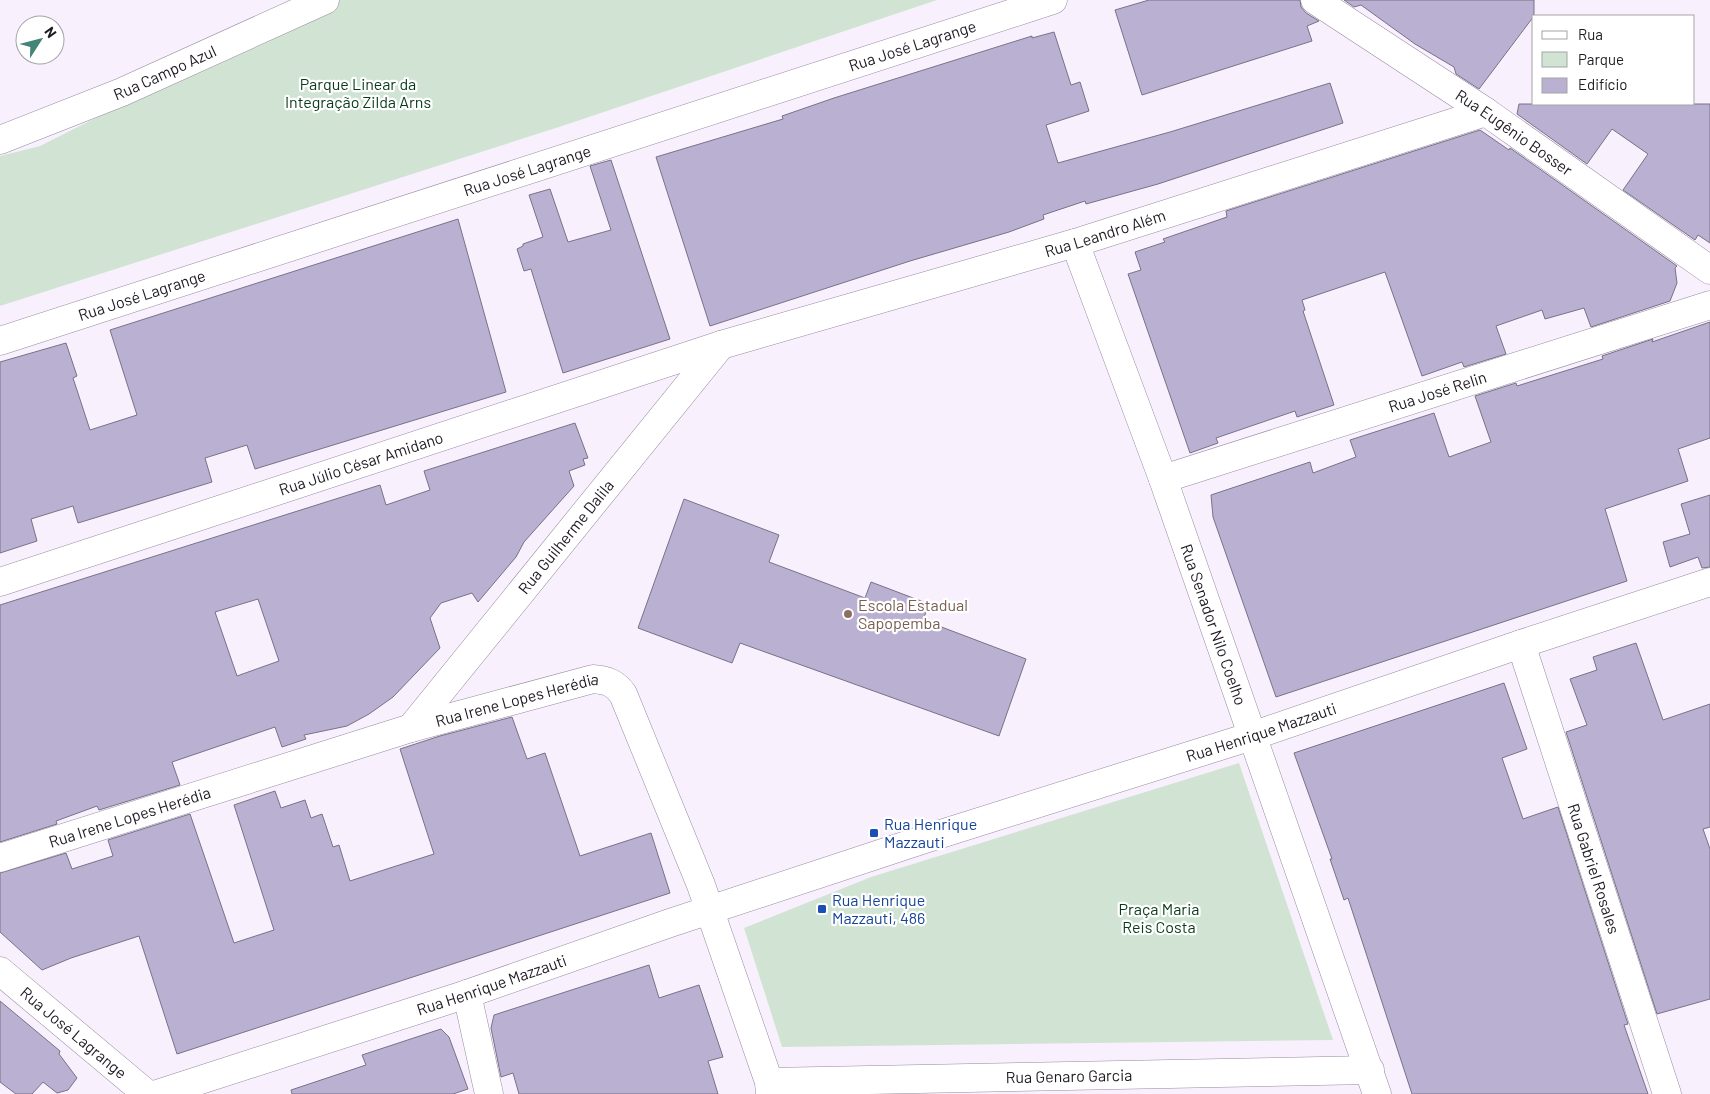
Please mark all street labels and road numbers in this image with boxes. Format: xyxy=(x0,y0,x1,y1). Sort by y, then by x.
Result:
street label: Rua José Lagrange xyxy=(846,16,978,75)
street label: Rua Campo Azul xyxy=(111,41,219,103)
street label: Rua Eugênio Bosser xyxy=(1452,85,1577,179)
street label: Rua José Lagrange xyxy=(461,140,593,199)
street label: Rua Leandro Além xyxy=(1042,205,1168,260)
street label: Rua José Lagrange xyxy=(76,265,208,324)
street label: Rua José Relin xyxy=(1386,367,1489,416)
street label: Rua Júlio César Amidano xyxy=(276,427,445,499)
street label: Rua Guilherme Dalila xyxy=(514,476,617,597)
street label: Rua Senador Nilo Coelho xyxy=(1177,541,1251,708)
street label: Rua Irene Lopes Herédia xyxy=(433,669,600,730)
street label: Rua Henrique Mazzauti xyxy=(1184,698,1339,765)
street label: Rua Irene Lopes Herédia xyxy=(46,782,213,851)
street label: Rua Gabriel Rosales xyxy=(1564,801,1624,936)
street label: Rua Henrique Mazzauti xyxy=(414,950,569,1019)
street label: Rua José Lagrange xyxy=(17,982,131,1082)
street label: Rua Genaro Garcia xyxy=(1005,1065,1133,1086)

